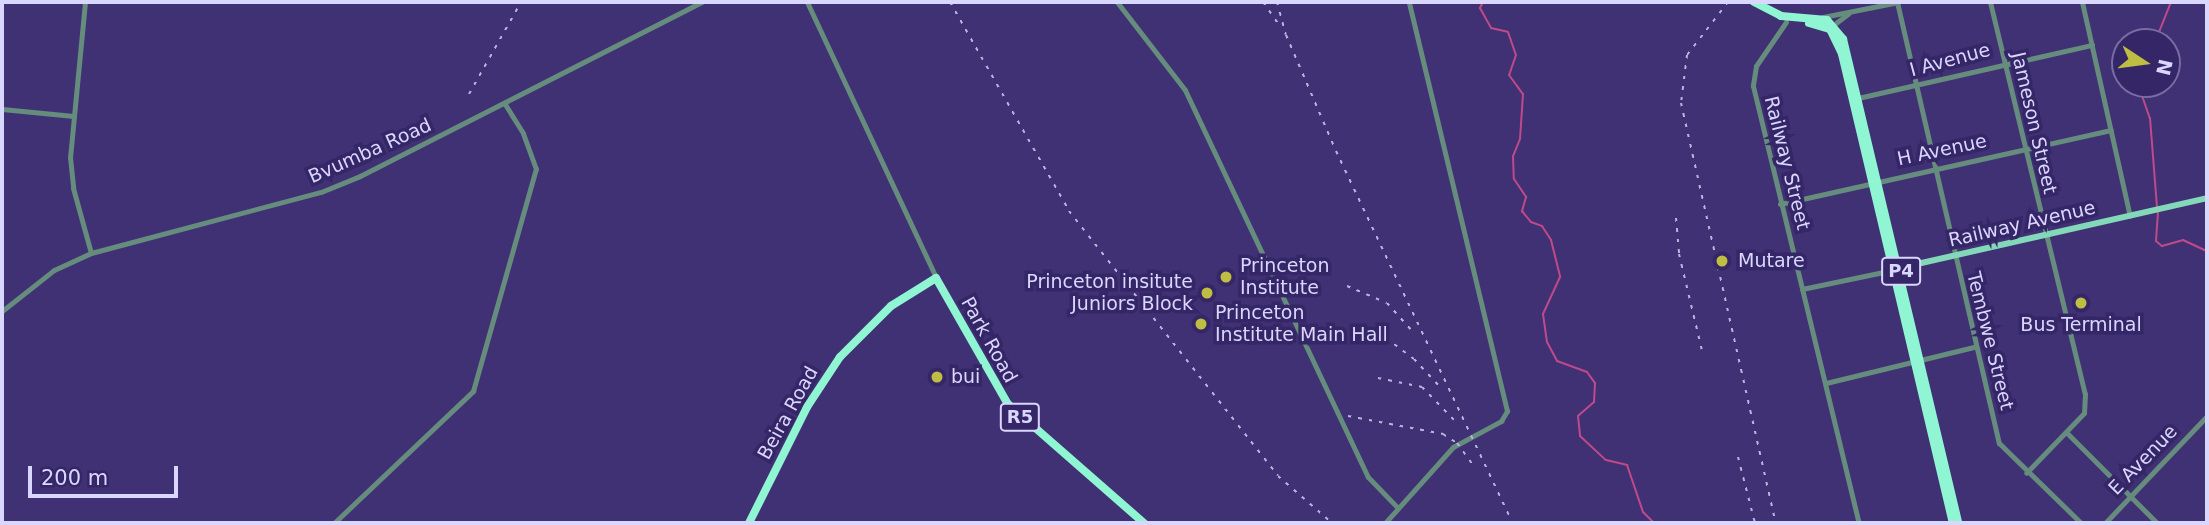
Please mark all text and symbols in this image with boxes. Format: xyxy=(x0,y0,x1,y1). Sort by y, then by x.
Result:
north arrow xyxy=(2111,28,2181,98)
street label: I Avenue xyxy=(1907,38,1993,82)
street label: Jameson Street xyxy=(2007,50,2061,196)
text: N xyxy=(2152,57,2177,77)
street label: Railway Street xyxy=(1759,94,1815,232)
street label: Bvumba Road xyxy=(305,114,435,188)
street label: H Avenue xyxy=(1895,129,1989,171)
street label: Railway Avenue xyxy=(1946,196,2098,252)
place label: Mutare xyxy=(1738,250,1805,272)
marker: Mutare xyxy=(1712,251,1732,271)
place label: Princeton Institute xyxy=(1240,255,1330,299)
road number: P4 xyxy=(1880,256,1922,286)
marker: Princeton Institute xyxy=(1218,269,1234,285)
street label: Tembwe Street xyxy=(1962,270,2018,412)
place label: Princeton insitute Juniors Block xyxy=(1026,271,1193,315)
marker: Princeton insitute Juniors Block xyxy=(1199,285,1215,301)
street label: Park Road xyxy=(956,293,1022,387)
marker: Bus Terminal xyxy=(2073,295,2089,311)
place label: Princeton Institute Main Hall xyxy=(1215,302,1388,346)
place label: Bus Terminal xyxy=(2020,314,2142,336)
marker: Princeton Institute Main Hall xyxy=(1193,316,1209,332)
street label: Beira Road xyxy=(753,362,823,464)
place label: bui xyxy=(951,366,980,388)
marker: bui xyxy=(929,369,945,385)
road number: R5 xyxy=(999,402,1041,432)
street label: E Avenue xyxy=(2104,420,2182,500)
scale bar xyxy=(32,452,182,496)
text: 200 m xyxy=(41,466,108,490)

